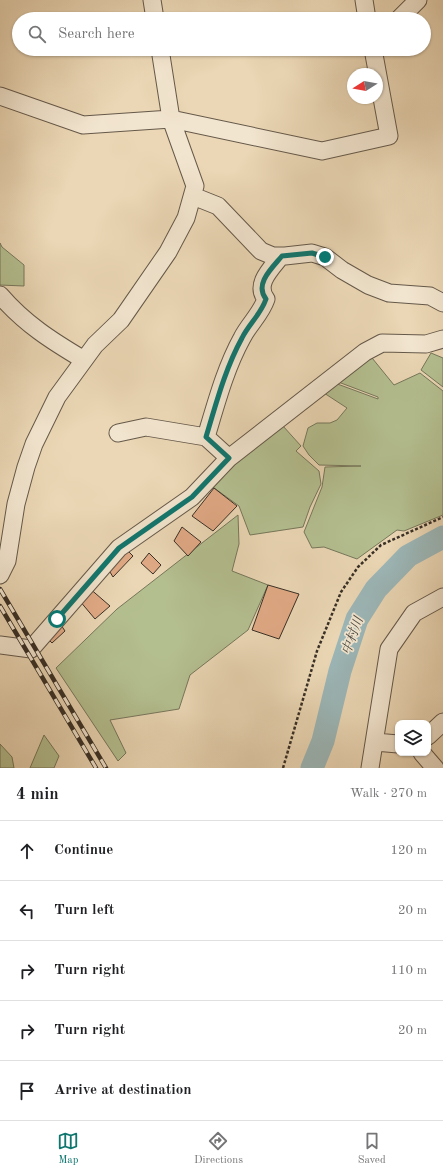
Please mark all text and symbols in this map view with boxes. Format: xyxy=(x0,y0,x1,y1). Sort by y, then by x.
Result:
search box xyxy=(12,12,431,56)
icon: search xyxy=(26,23,48,45)
text: Search here xyxy=(58,27,135,42)
north arrow xyxy=(347,68,383,104)
route end xyxy=(316,248,334,266)
route start xyxy=(48,610,66,628)
water label: 中村川 xyxy=(339,613,366,657)
map controls xyxy=(395,720,431,756)
button: layers xyxy=(395,720,431,756)
text: 4 min xyxy=(16,786,59,803)
text: Walk · 270 m xyxy=(350,787,427,800)
icon: ahead xyxy=(16,840,38,862)
text: Continue xyxy=(54,843,113,858)
text: 120 m xyxy=(390,844,427,857)
icon: left xyxy=(16,900,38,922)
text: Turn left xyxy=(54,903,114,918)
text: 20 m xyxy=(398,904,427,917)
icon: right xyxy=(16,960,38,982)
text: Turn right xyxy=(54,963,125,978)
text: 110 m xyxy=(390,964,427,977)
icon: right xyxy=(16,1020,38,1042)
text: Turn right xyxy=(54,1023,125,1038)
text: 20 m xyxy=(398,1024,427,1037)
icon: arrive xyxy=(16,1080,38,1102)
text: Arrive at destination xyxy=(54,1083,192,1098)
tab: Map xyxy=(57,1130,79,1168)
tab: Directions xyxy=(194,1130,243,1168)
tab: Saved xyxy=(358,1130,386,1168)

